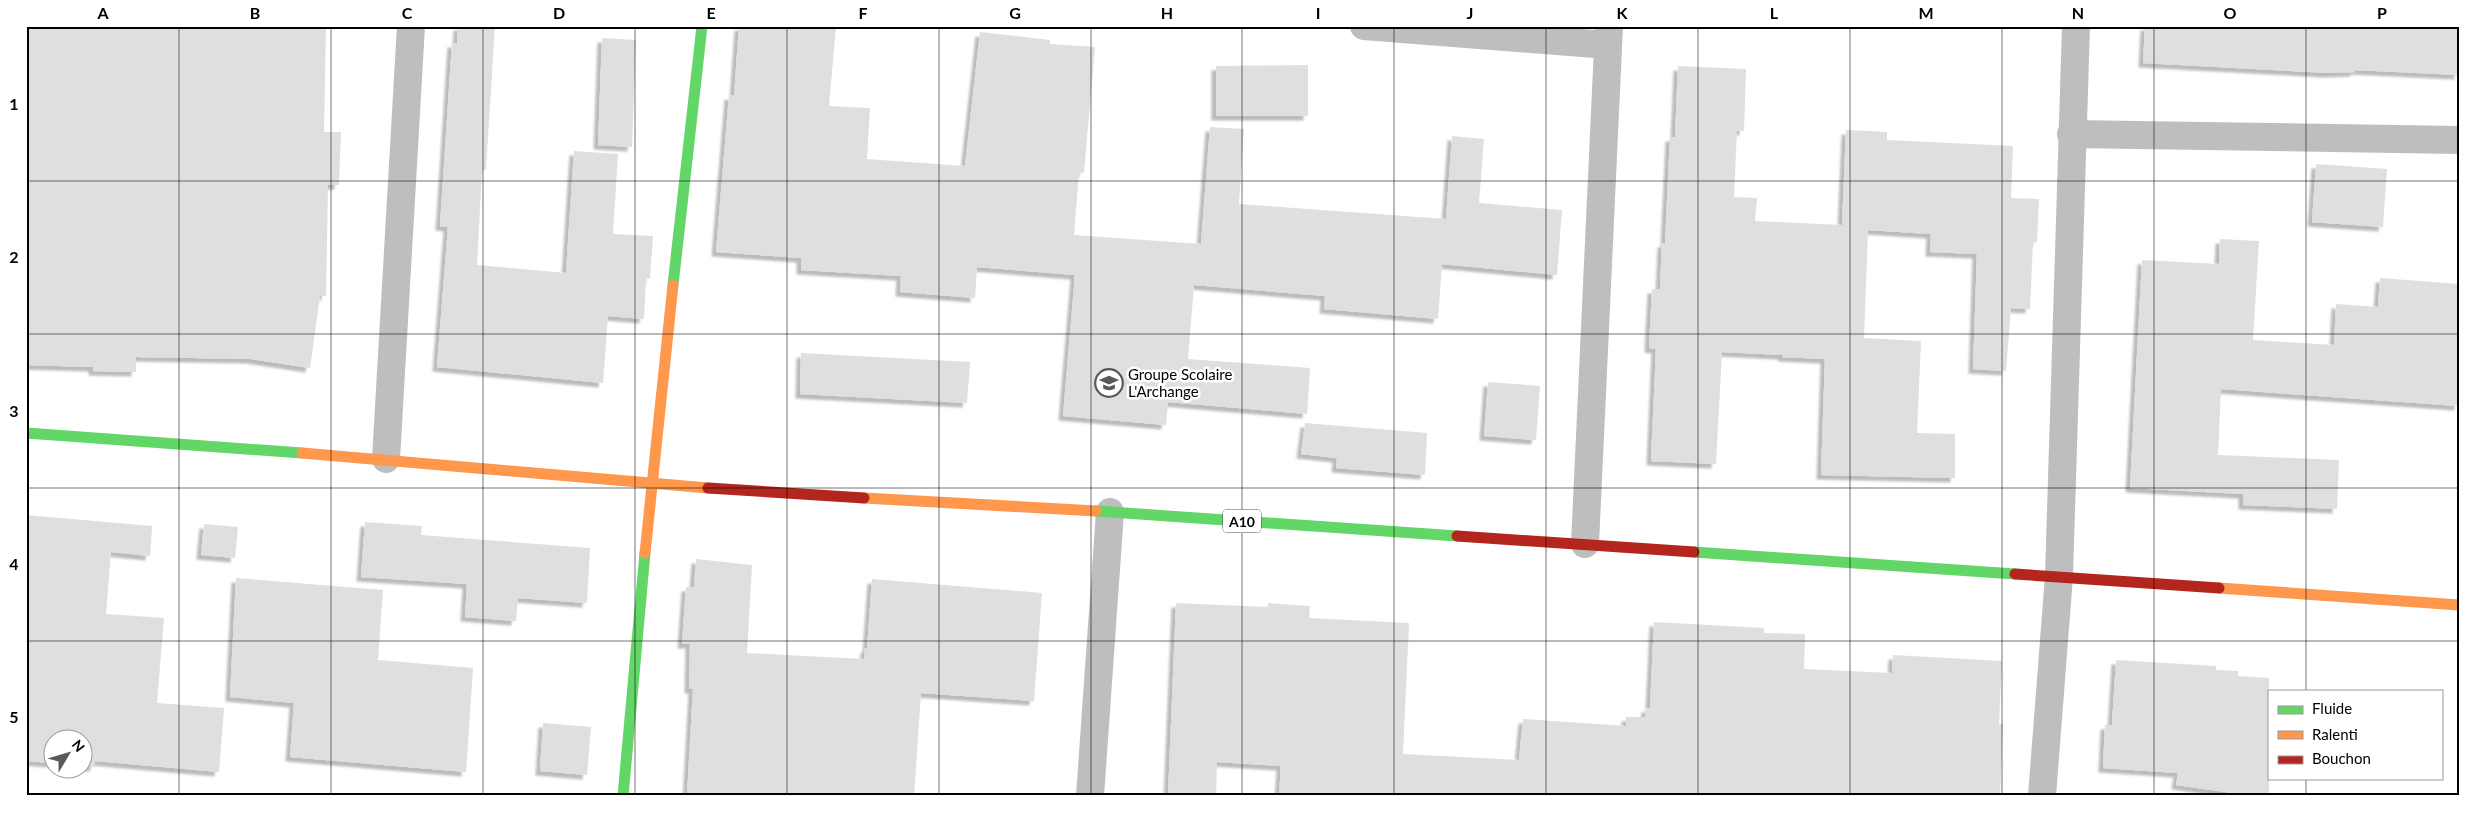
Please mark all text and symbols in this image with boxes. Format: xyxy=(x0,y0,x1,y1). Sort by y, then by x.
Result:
text: A xyxy=(96,3,109,22)
text: B xyxy=(250,3,260,22)
text: C xyxy=(402,3,413,22)
text: D xyxy=(553,3,565,22)
text: E xyxy=(706,3,716,22)
text: F xyxy=(858,3,868,22)
text: G xyxy=(1009,3,1021,22)
text: H xyxy=(1161,3,1173,22)
text: I xyxy=(1316,3,1320,22)
text: J xyxy=(1467,3,1473,22)
text: K xyxy=(1617,3,1629,22)
text: L xyxy=(1770,3,1779,22)
text: M xyxy=(1918,3,1934,22)
text: N xyxy=(2072,3,2084,22)
text: O xyxy=(2224,3,2237,22)
text: P xyxy=(2377,3,2387,22)
text: 1 xyxy=(9,94,19,113)
text: 2 xyxy=(9,247,19,266)
place label: Groupe Scolaire L'Archange xyxy=(1128,365,1232,400)
school or university icon: Groupe Scolaire L'Archange xyxy=(1094,368,1124,398)
text: 3 xyxy=(9,401,19,420)
road number: A10 xyxy=(1223,510,1261,532)
text: 4 xyxy=(9,554,19,573)
legend xyxy=(2268,690,2442,780)
text: Fluide xyxy=(2312,699,2352,717)
text: 5 xyxy=(9,707,19,726)
text: Ralenti xyxy=(2312,725,2358,743)
north arrow xyxy=(42,730,92,780)
text: N xyxy=(69,736,89,755)
text: Bouchon xyxy=(2312,749,2371,767)

